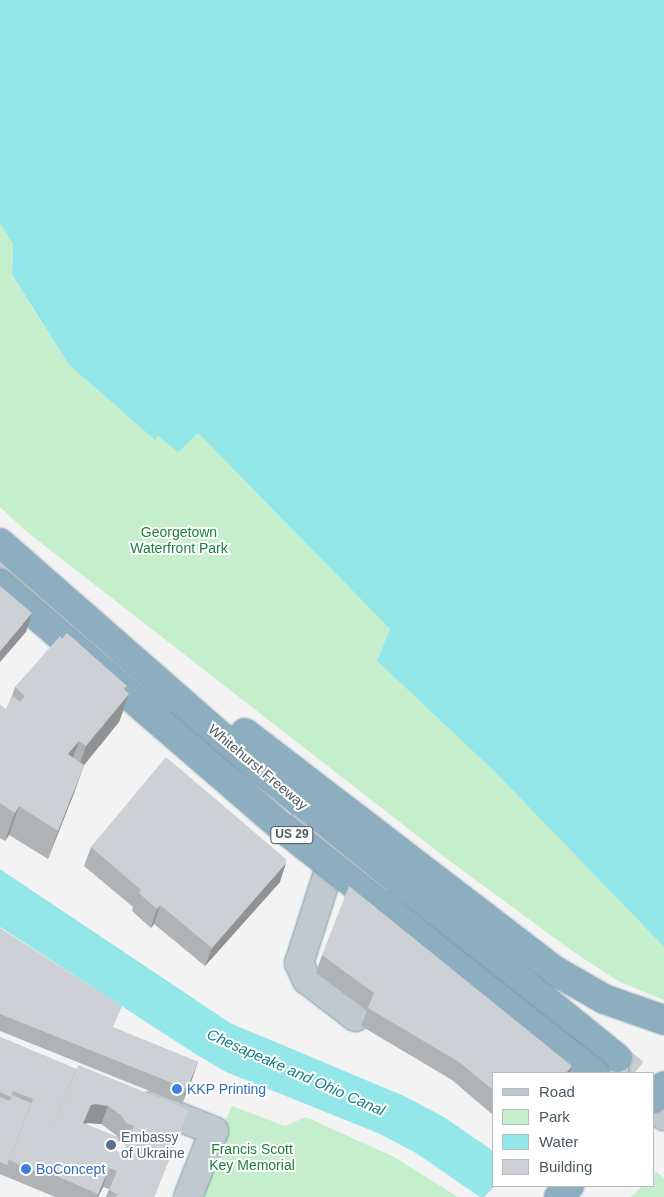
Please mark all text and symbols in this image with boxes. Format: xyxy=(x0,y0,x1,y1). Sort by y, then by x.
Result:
park label: Georgetown Waterfront Park xyxy=(130,524,228,556)
street label: Whitehurst Freeway xyxy=(205,721,311,813)
road number: US 29 xyxy=(270,826,314,844)
water label: Chesapeake and Ohio Canal xyxy=(204,1025,388,1119)
legend xyxy=(492,1072,654,1187)
place label: KKP Printing xyxy=(187,1081,266,1097)
marker: KKP Printing xyxy=(171,1083,183,1095)
text: Road xyxy=(539,1083,575,1100)
text: Park xyxy=(539,1108,570,1125)
place label: Embassy of Ukraine xyxy=(121,1129,185,1162)
text: Water xyxy=(539,1133,578,1150)
marker: Embassy of Ukraine xyxy=(105,1139,117,1151)
park label: Francis Scott Key Memorial xyxy=(209,1141,295,1174)
text: Building xyxy=(539,1158,592,1175)
place label: BoConcept xyxy=(36,1161,105,1177)
marker: BoConcept xyxy=(20,1163,32,1175)

